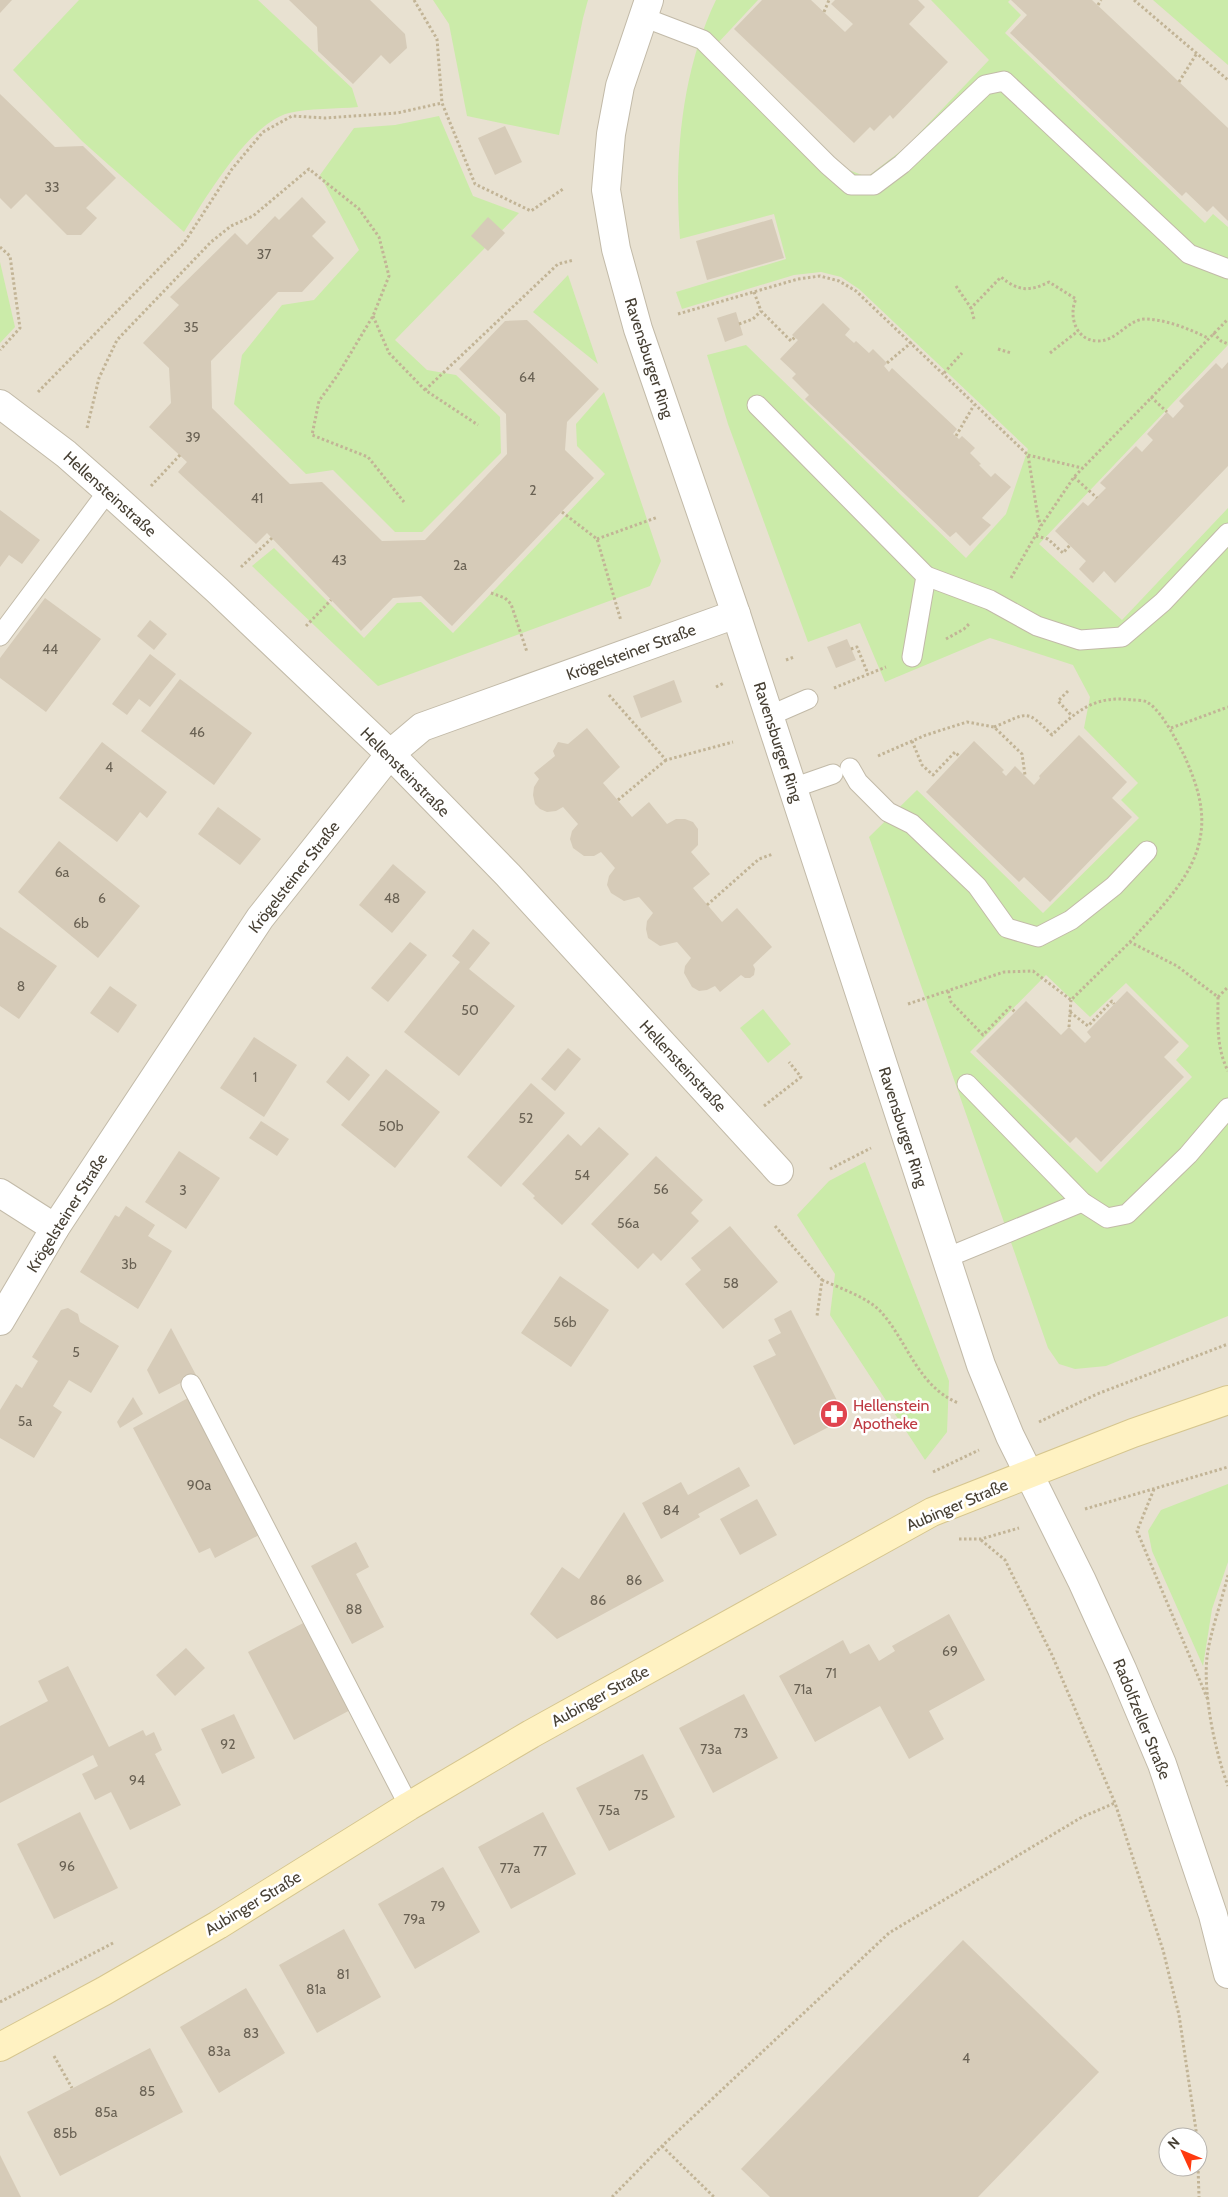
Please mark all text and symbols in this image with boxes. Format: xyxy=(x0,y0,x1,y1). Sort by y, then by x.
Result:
house number: 33 xyxy=(44,178,60,196)
house number: 37 xyxy=(257,245,271,263)
street label: Ravensburger Ring xyxy=(621,295,678,422)
house number: 35 xyxy=(183,318,199,336)
house number: 64 xyxy=(519,368,535,386)
house number: 39 xyxy=(185,428,201,446)
street label: Hellensteinstraße xyxy=(60,447,160,541)
house number: 2 xyxy=(529,481,537,499)
house number: 41 xyxy=(251,489,263,507)
house number: 43 xyxy=(331,551,347,569)
house number: 2a xyxy=(453,556,467,574)
street label: Krögelsteiner Straße xyxy=(564,620,698,684)
house number: 44 xyxy=(42,640,58,658)
street label: Ravensburger Ring xyxy=(750,679,807,806)
house number: 46 xyxy=(189,723,205,741)
street label: Hellensteinstraße xyxy=(356,723,454,821)
house number: 4 xyxy=(105,758,113,776)
street label: Krögelsteiner Straße xyxy=(245,817,343,937)
house number: 6a xyxy=(55,863,70,881)
house number: 6 xyxy=(98,889,106,907)
house number: 48 xyxy=(384,889,400,907)
house number: 6b xyxy=(73,914,89,932)
house number: 8 xyxy=(17,977,25,995)
house number: 50 xyxy=(461,1001,479,1019)
street label: Hellensteinstraße xyxy=(636,1016,730,1116)
street label: Ravensburger Ring xyxy=(875,1064,932,1191)
house number: 1 xyxy=(253,1068,257,1086)
house number: 52 xyxy=(519,1109,533,1127)
house number: 50b xyxy=(378,1117,404,1135)
street label: Krögelsteiner Straße xyxy=(23,1150,111,1276)
house number: 54 xyxy=(574,1166,590,1184)
house number: 56 xyxy=(653,1180,669,1198)
house number: 3 xyxy=(179,1181,187,1199)
house number: 56a xyxy=(617,1214,639,1232)
house number: 3b xyxy=(121,1255,137,1273)
house number: 58 xyxy=(723,1274,739,1292)
house number: 56b xyxy=(553,1313,577,1331)
house number: 5 xyxy=(72,1343,80,1361)
place label: Hellenstein Apotheke xyxy=(853,1396,929,1433)
pharmacy icon: Hellenstein Apotheke xyxy=(819,1399,849,1429)
house number: 5a xyxy=(18,1412,32,1430)
street label: Aubinger Straße xyxy=(903,1475,1011,1535)
house number: 90a xyxy=(187,1476,211,1494)
house number: 84 xyxy=(663,1501,679,1519)
house number: 86 xyxy=(626,1571,642,1589)
house number: 86 xyxy=(590,1591,606,1609)
house number: 88 xyxy=(346,1600,362,1618)
house number: 69 xyxy=(942,1642,958,1660)
street label: Radolfzeller Straße xyxy=(1109,1656,1175,1782)
street label: Aubinger Straße xyxy=(548,1661,652,1731)
house number: 71 xyxy=(825,1664,837,1682)
house number: 71a xyxy=(794,1680,812,1698)
house number: 73 xyxy=(734,1724,748,1742)
house number: 92 xyxy=(220,1735,236,1753)
house number: 73a xyxy=(700,1740,722,1758)
house number: 94 xyxy=(129,1771,145,1789)
house number: 75 xyxy=(634,1786,648,1804)
house number: 75a xyxy=(598,1801,620,1819)
house number: 77 xyxy=(533,1842,547,1860)
house number: 96 xyxy=(59,1857,75,1875)
house number: 77a xyxy=(500,1859,520,1877)
street label: Aubinger Straße xyxy=(202,1867,304,1939)
house number: 79 xyxy=(431,1897,446,1915)
house number: 79a xyxy=(403,1910,425,1928)
house number: 81 xyxy=(336,1965,350,1983)
house number: 81a xyxy=(306,1980,326,1998)
house number: 83 xyxy=(243,2024,259,2042)
house number: 83a xyxy=(208,2042,231,2060)
house number: 4 xyxy=(962,2049,970,2067)
house number: 85 xyxy=(139,2082,155,2100)
house number: 85a xyxy=(95,2103,118,2121)
house number: 85b xyxy=(53,2124,77,2142)
north arrow xyxy=(1158,2127,1208,2177)
text: N xyxy=(1164,2133,1184,2153)

